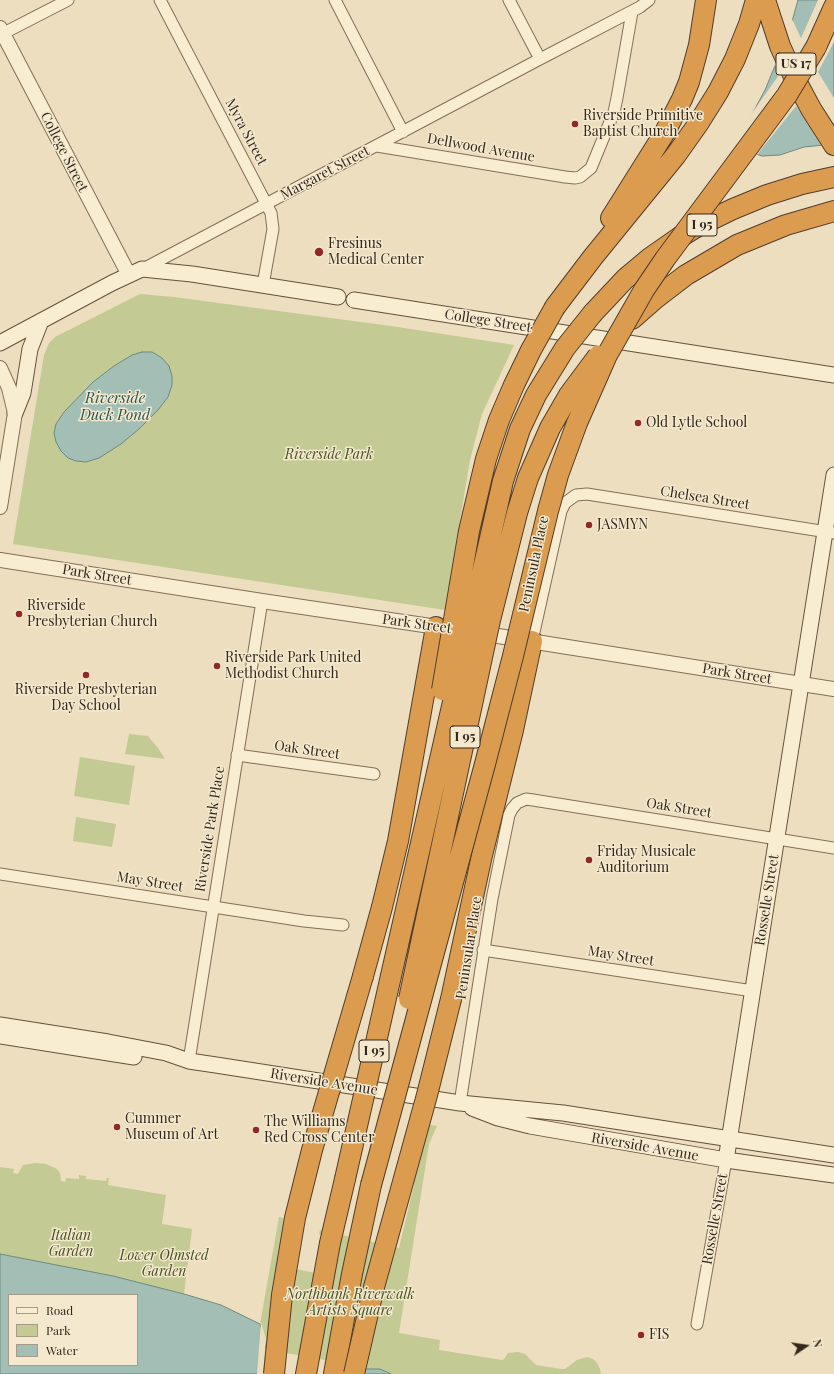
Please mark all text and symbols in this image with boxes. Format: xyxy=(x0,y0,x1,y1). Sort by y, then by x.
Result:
road number: US 17 xyxy=(776,53,816,75)
street label: Myra Street xyxy=(221,96,271,168)
place label: Riverside Primitive Baptist Church xyxy=(583,108,703,140)
street label: College Street xyxy=(37,109,91,195)
marker: Riverside Primitive Baptist Church xyxy=(570,119,580,129)
street label: Dellwood Avenue xyxy=(426,130,536,166)
street label: Margaret Street xyxy=(278,142,372,204)
road number: I 95 xyxy=(687,214,717,236)
place label: Fresinus Medical Center xyxy=(328,236,424,268)
marker: Fresinus Medical Center xyxy=(313,246,325,258)
street label: College Street xyxy=(443,306,533,336)
water label: Riverside Duck Pond xyxy=(80,389,150,424)
place label: Old Lytle School xyxy=(646,415,747,431)
marker: Old Lytle School xyxy=(633,418,643,428)
park label: Riverside Park xyxy=(285,447,373,463)
street label: Chelsea Street xyxy=(659,483,751,513)
street label: Peninsula Place xyxy=(516,514,552,614)
place label: JASMYN xyxy=(597,517,648,533)
marker: JASMYN xyxy=(584,520,594,530)
street label: Park Street xyxy=(61,561,133,589)
place label: Riverside Presbyterian Church xyxy=(27,598,157,630)
marker: Riverside Presbyterian Church xyxy=(14,609,24,619)
street label: Park Street xyxy=(381,611,453,637)
place label: Riverside Park United Methodist Church xyxy=(225,650,361,682)
street label: Park Street xyxy=(701,660,773,688)
marker: Riverside Park United Methodist Church xyxy=(212,661,222,671)
marker: Riverside Presbyterian Day School xyxy=(81,670,91,680)
place label: Riverside Presbyterian Day School xyxy=(15,682,157,714)
road number: I 95 xyxy=(450,726,480,748)
street label: Oak Street xyxy=(273,737,341,763)
street label: Riverside Park Place xyxy=(192,765,228,893)
street label: Oak Street xyxy=(645,795,713,821)
place label: Friday Musicale Auditorium xyxy=(597,844,696,876)
street label: Rosselle Street xyxy=(751,853,783,947)
marker: Friday Musicale Auditorium xyxy=(584,855,594,865)
street label: May Street xyxy=(116,868,184,896)
street label: Peninsular Place xyxy=(453,895,485,1001)
street label: May Street xyxy=(587,942,655,970)
road number: I 95 xyxy=(359,1040,389,1062)
street label: Riverside Avenue xyxy=(269,1065,379,1099)
place label: Cummer Museum of Art xyxy=(125,1111,218,1144)
place label: The Williams Red Cross Center xyxy=(264,1114,374,1146)
marker: Cummer Museum of Art xyxy=(112,1122,122,1132)
marker: The Williams Red Cross Center xyxy=(251,1125,261,1135)
street label: Riverside Avenue xyxy=(590,1129,700,1165)
street label: Rosselle Street xyxy=(699,1172,731,1266)
park label: Italian Garden xyxy=(49,1228,93,1260)
park label: Lower Olmsted Garden xyxy=(119,1248,209,1280)
park label: Northbank Riverwalk Artists Square xyxy=(285,1287,415,1320)
legend xyxy=(8,1294,138,1366)
text: Road xyxy=(46,1302,73,1318)
text: Park xyxy=(46,1322,71,1338)
north arrow xyxy=(786,1326,826,1366)
place label: FIS xyxy=(649,1327,669,1343)
marker: FIS xyxy=(636,1330,646,1340)
text: N xyxy=(810,1338,826,1349)
text: Water xyxy=(46,1342,78,1358)

